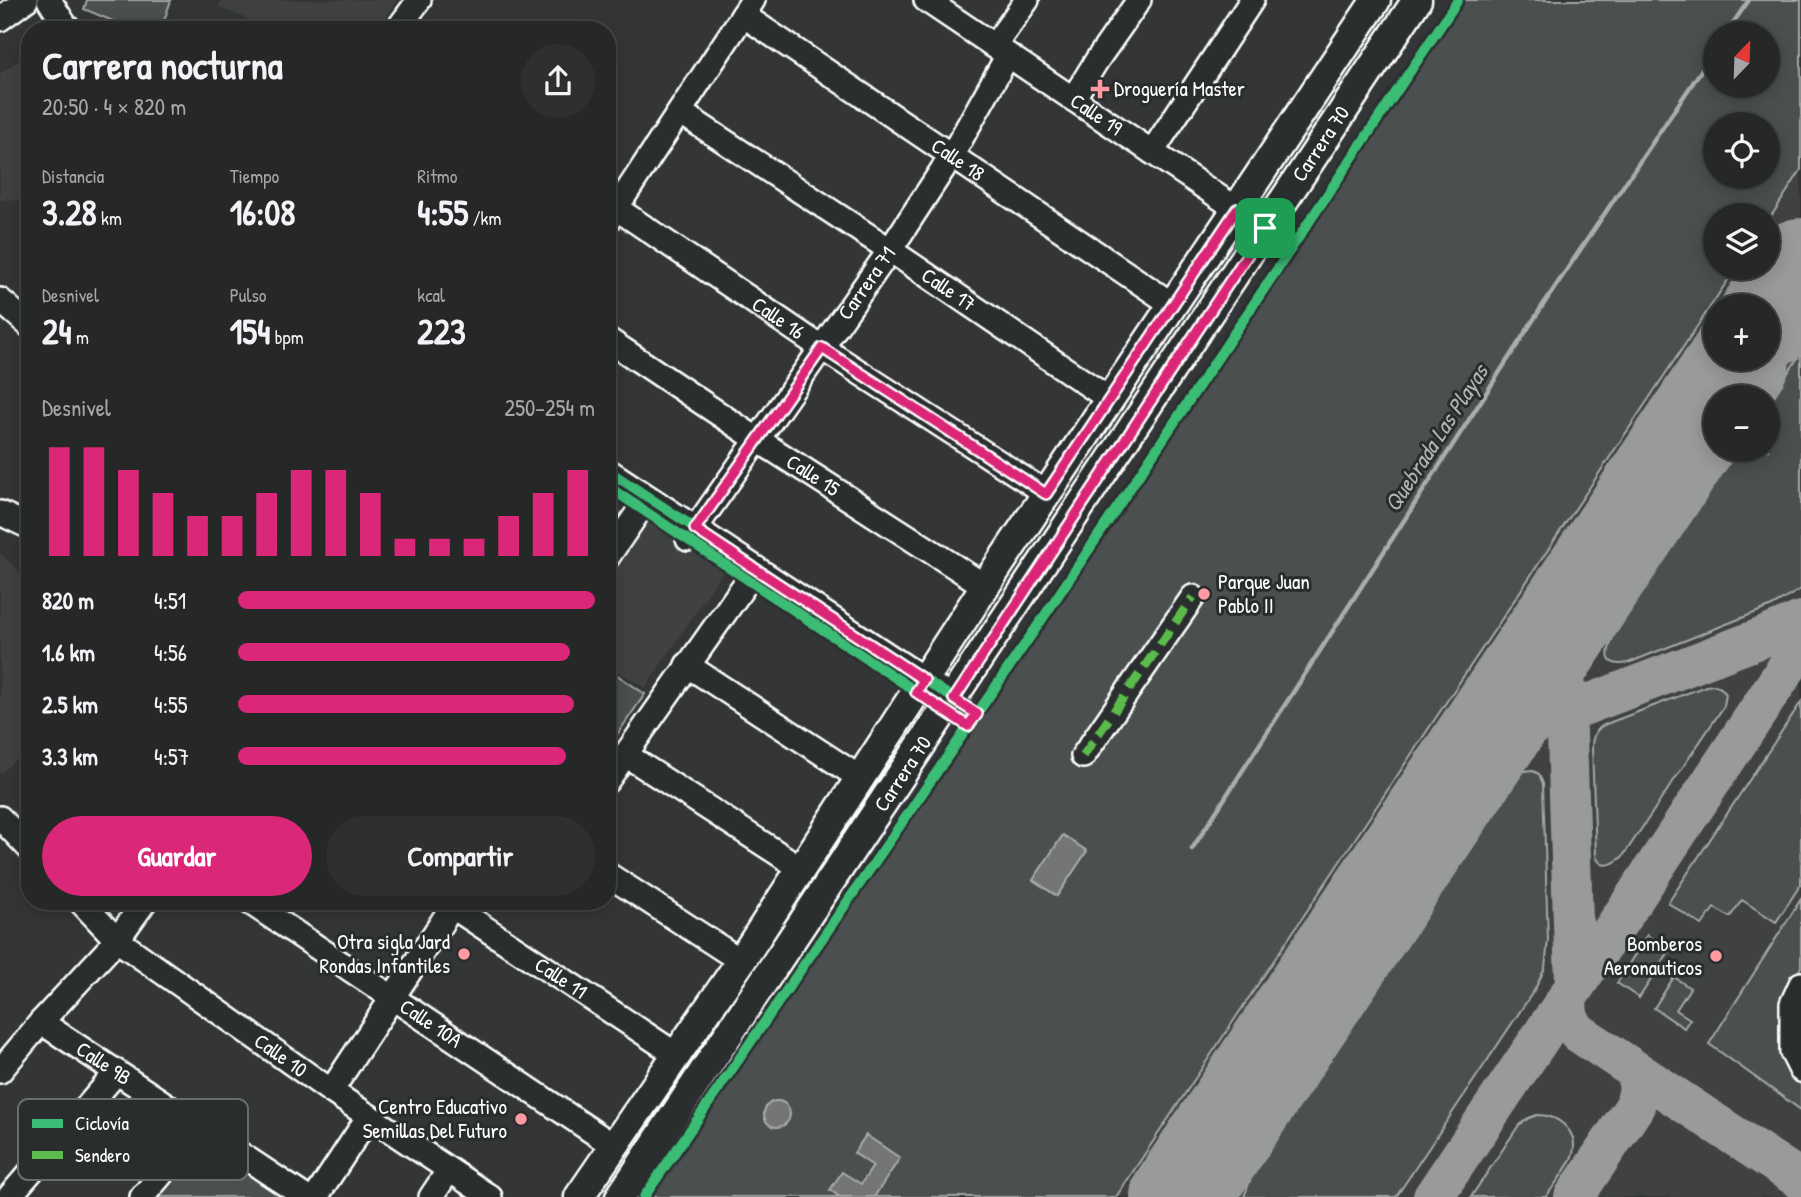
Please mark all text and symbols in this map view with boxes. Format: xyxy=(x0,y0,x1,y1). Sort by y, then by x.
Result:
north arrow xyxy=(1703,21,1780,98)
map controls xyxy=(1703,21,1780,462)
text: Carrera nocturna xyxy=(42,39,283,91)
button: share xyxy=(521,44,595,118)
place label: Droguería Master xyxy=(1114,74,1245,103)
marker: Droguería Master xyxy=(1092,81,1108,97)
street label: Calle 19 xyxy=(1064,86,1129,142)
text: 20:50 · 4 × 820 m xyxy=(42,91,186,122)
street label: Carrera 70 xyxy=(1285,100,1356,187)
button: locate xyxy=(1703,112,1780,189)
street label: Calle 18 xyxy=(926,131,990,188)
text: Distancia xyxy=(42,163,104,189)
text: Tiempo xyxy=(230,163,279,189)
text: Ritmo xyxy=(417,163,457,189)
text: 3.28 xyxy=(42,189,97,236)
text: 16:08 xyxy=(230,189,295,236)
text: 4:55 xyxy=(417,189,468,236)
pin xyxy=(1235,198,1295,258)
button: layers xyxy=(1703,203,1780,280)
text: km xyxy=(97,205,122,231)
text: /km xyxy=(468,205,501,231)
icon: arrive xyxy=(1246,209,1284,247)
street label: Carrera 71 xyxy=(831,240,902,326)
street label: Calle 17 xyxy=(916,260,982,318)
text: Desnivel xyxy=(42,282,99,308)
text: Pulso xyxy=(230,282,266,308)
text: kcal xyxy=(417,282,445,308)
street label: Calle 16 xyxy=(746,289,811,346)
button: + xyxy=(1703,294,1780,371)
text: 24 xyxy=(42,308,72,355)
text: 154 xyxy=(230,308,270,355)
text: 223 xyxy=(417,308,466,355)
text: m xyxy=(72,324,89,350)
text: bpm xyxy=(270,324,304,350)
water label: Quebrada Las Playas xyxy=(1376,356,1497,518)
button: − xyxy=(1703,385,1780,462)
text: Desnivel xyxy=(42,392,111,423)
text: 250–254 m xyxy=(504,392,595,423)
street label: Calle 15 xyxy=(781,447,846,503)
place label: Parque Juan Pablo II xyxy=(1218,567,1310,620)
text: 820 m xyxy=(42,585,94,616)
text: 4:51 xyxy=(154,585,186,616)
marker: Parque Juan Pablo II xyxy=(1196,586,1212,602)
text: 1.6 km xyxy=(42,637,95,668)
text: 4:56 xyxy=(154,637,187,668)
text: 2.5 km xyxy=(42,689,98,720)
text: 4:55 xyxy=(154,689,187,720)
street label: Carrera 70 xyxy=(867,730,938,817)
text: 3.3 km xyxy=(42,741,98,772)
text: 4:57 xyxy=(154,741,189,772)
button: Guardar xyxy=(42,816,312,896)
button: Compartir xyxy=(326,816,595,896)
place label: Otra sigla Jard Rondas Infantiles xyxy=(320,927,450,980)
place label: Bomberos Aeronauticos xyxy=(1604,929,1702,982)
marker: Otra sigla Jard Rondas Infantiles xyxy=(456,946,472,962)
marker: Bomberos Aeronauticos xyxy=(1708,948,1724,964)
street label: Calle 11 xyxy=(529,950,593,1006)
street label: Calle 10A xyxy=(394,992,468,1054)
street label: Calle 10 xyxy=(248,1026,313,1084)
street label: Calle 9B xyxy=(71,1034,137,1092)
place label: Centro Educativo Semillas Del Futuro xyxy=(363,1092,507,1145)
legend xyxy=(18,1099,248,1180)
text: Ciclovía xyxy=(75,1110,130,1136)
marker: Centro Educativo Semillas Del Futuro xyxy=(513,1111,529,1127)
text: Sendero xyxy=(75,1142,130,1168)

